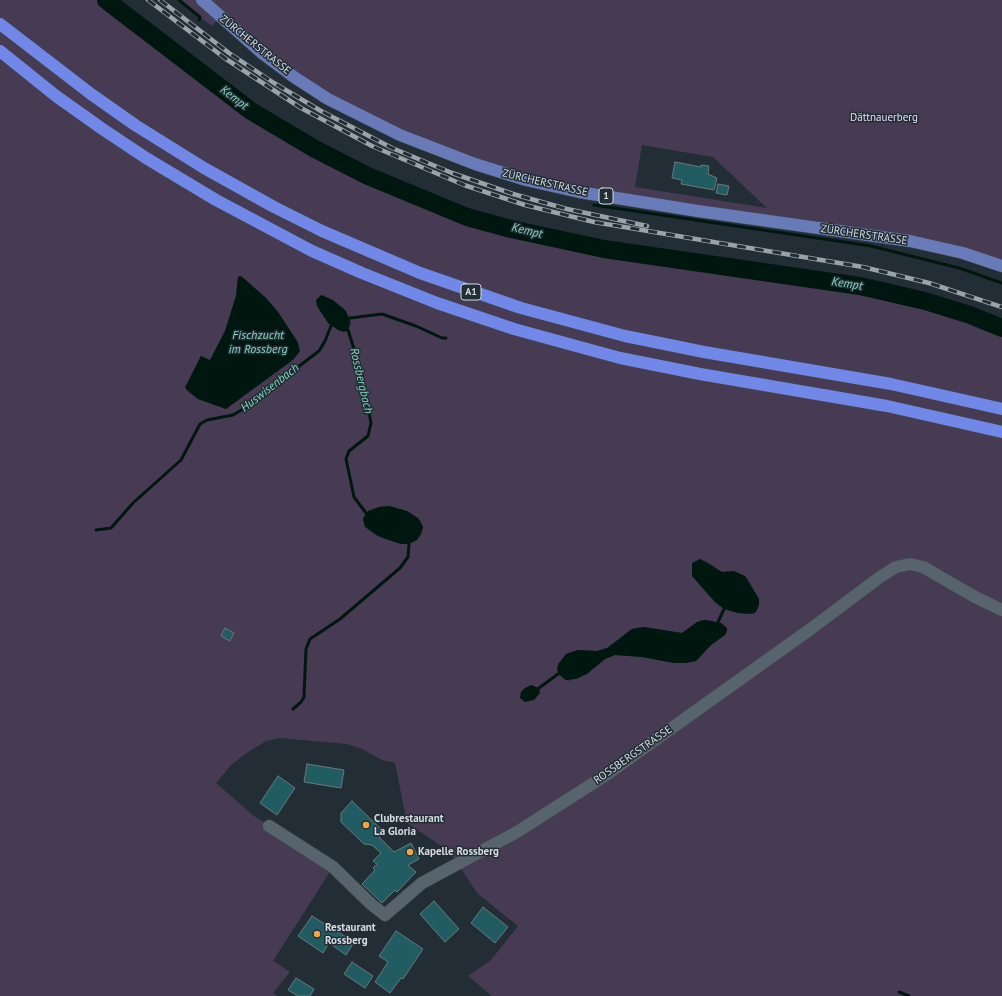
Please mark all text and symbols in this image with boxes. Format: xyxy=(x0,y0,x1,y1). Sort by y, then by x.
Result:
street label: ZÜRCHERSTRASSE xyxy=(217,12,293,78)
water label: Kempt xyxy=(217,83,251,113)
park label: Dättnauerberg xyxy=(850,111,918,125)
street label: ZÜRCHERSTRASSE xyxy=(501,167,589,199)
road number: 1 xyxy=(599,188,613,204)
water label: Kempt xyxy=(510,220,544,242)
street label: ZÜRCHERSTRASSE xyxy=(820,222,908,248)
water label: Kempt xyxy=(830,274,864,294)
road number: A1 xyxy=(461,284,481,300)
water label: Fischzucht im Rossberg xyxy=(228,329,288,357)
water label: Rossbergbach xyxy=(346,347,376,415)
water label: Huswisenbach xyxy=(238,361,302,415)
street label: ROSSBERGSTRASSE xyxy=(591,723,675,787)
place label: Clubrestaurant La Gloria xyxy=(374,812,444,838)
marker: Clubrestaurant La Gloria xyxy=(361,820,371,830)
place label: Kapelle Rossberg xyxy=(418,845,499,859)
marker: Kapelle Rossberg xyxy=(405,847,415,857)
place label: Restaurant Rossberg xyxy=(325,921,376,947)
marker: Restaurant Rossberg xyxy=(312,929,322,939)

